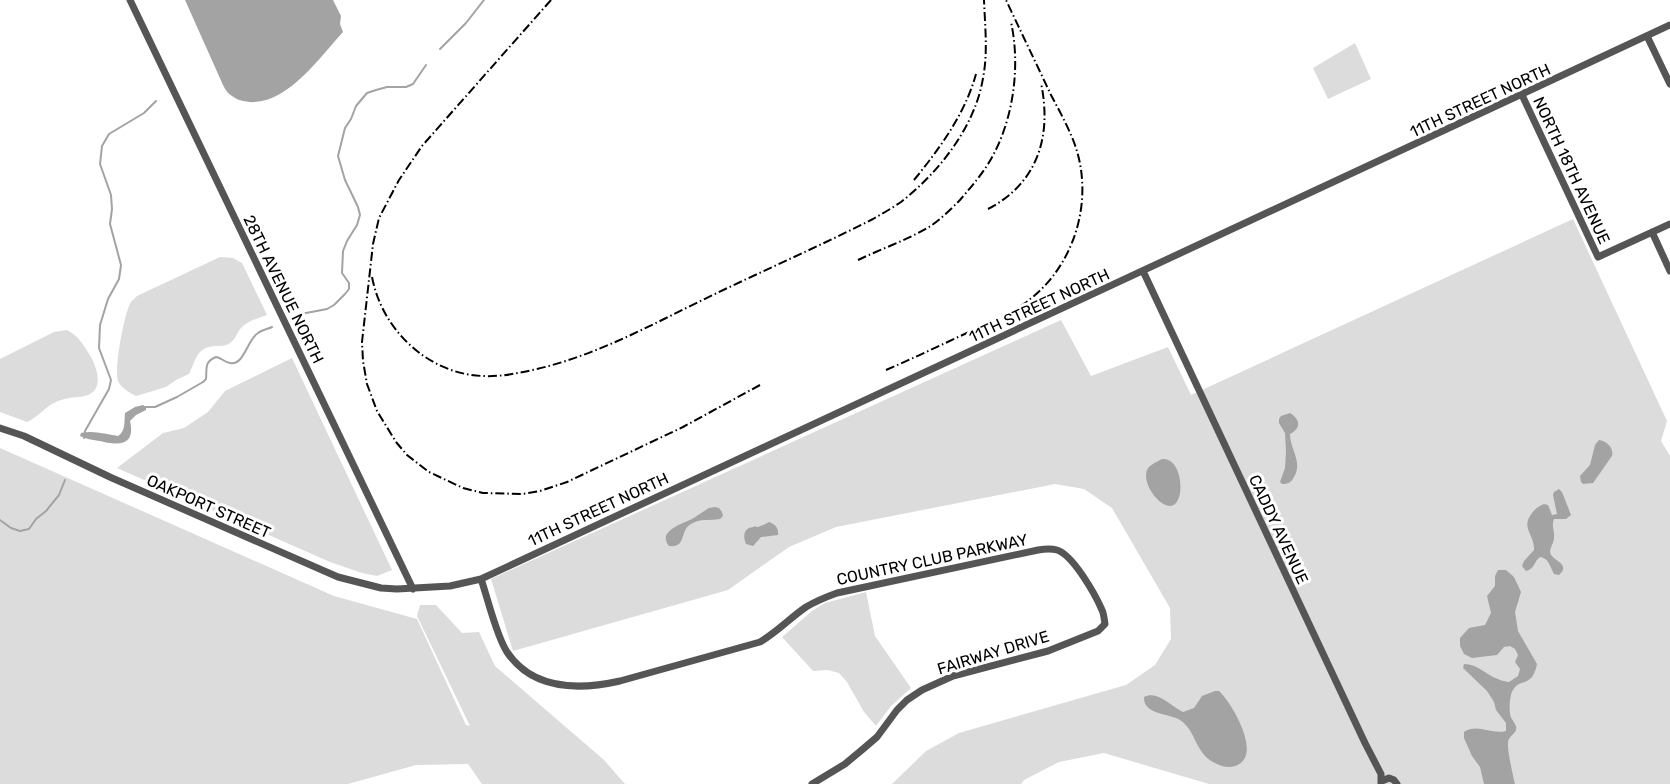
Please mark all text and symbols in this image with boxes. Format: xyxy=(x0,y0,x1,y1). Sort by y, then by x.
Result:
street label: 11TH STREET NORTH xyxy=(1407,60,1554,141)
street label: NORTH 18TH AVENUE xyxy=(1529,94,1614,247)
street label: 28TH AVENUE NORTH xyxy=(239,212,328,367)
street label: 11TH STREET NORTH xyxy=(966,265,1113,346)
street label: 11TH STREET NORTH xyxy=(525,469,672,550)
street label: OAKPORT STREET xyxy=(144,471,274,542)
street label: CADDY AVENUE xyxy=(1245,472,1312,587)
street label: COUNTRY CLUB PARKWAY xyxy=(835,530,1029,589)
street label: FAIRWAY DRIVE xyxy=(935,626,1051,679)

